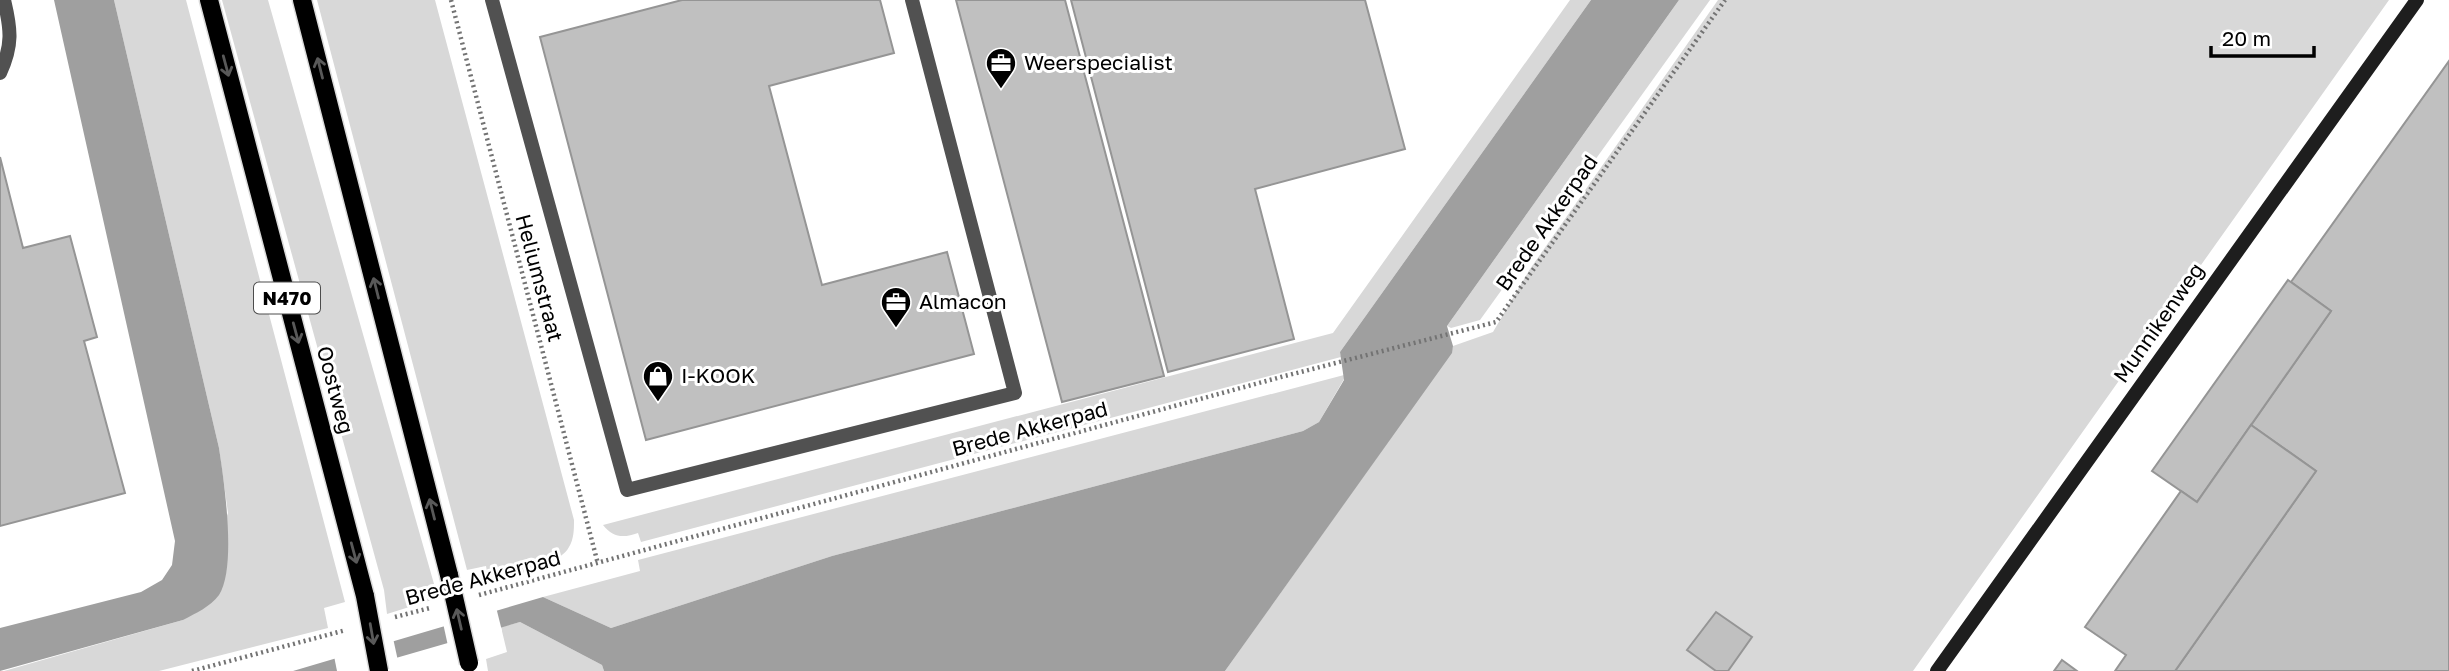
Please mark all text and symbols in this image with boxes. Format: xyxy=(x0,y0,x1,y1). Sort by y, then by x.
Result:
scale bar xyxy=(2211,14,2314,58)
text: 20 m xyxy=(2222,25,2271,51)
office icon: Weerspecialist xyxy=(984,46,1018,90)
place label: Weerspecialist xyxy=(1024,49,1173,75)
one-way arrow xyxy=(220,54,233,77)
one-way arrow xyxy=(313,57,326,80)
street label: Brede Akkerpad xyxy=(1490,149,1603,295)
street label: Heliumstraat xyxy=(510,211,570,344)
street label: Munnikenweg xyxy=(2107,257,2209,387)
one-way arrow xyxy=(369,278,382,300)
road number: N470 xyxy=(254,282,320,314)
office icon: Almacon xyxy=(879,285,913,329)
place label: Almacon xyxy=(919,288,1007,314)
one-way arrow xyxy=(290,322,303,344)
street label: Oostweg xyxy=(312,343,360,436)
shop icon: I-KOOK xyxy=(641,359,675,403)
place label: I-KOOK xyxy=(681,362,755,388)
street label: Brede Akkerpad xyxy=(949,395,1110,461)
one-way arrow xyxy=(425,498,438,521)
one-way arrow xyxy=(348,542,361,564)
street label: Brede Akkerpad xyxy=(402,544,563,610)
one-way arrow xyxy=(451,608,465,631)
one-way arrow xyxy=(366,622,379,644)

